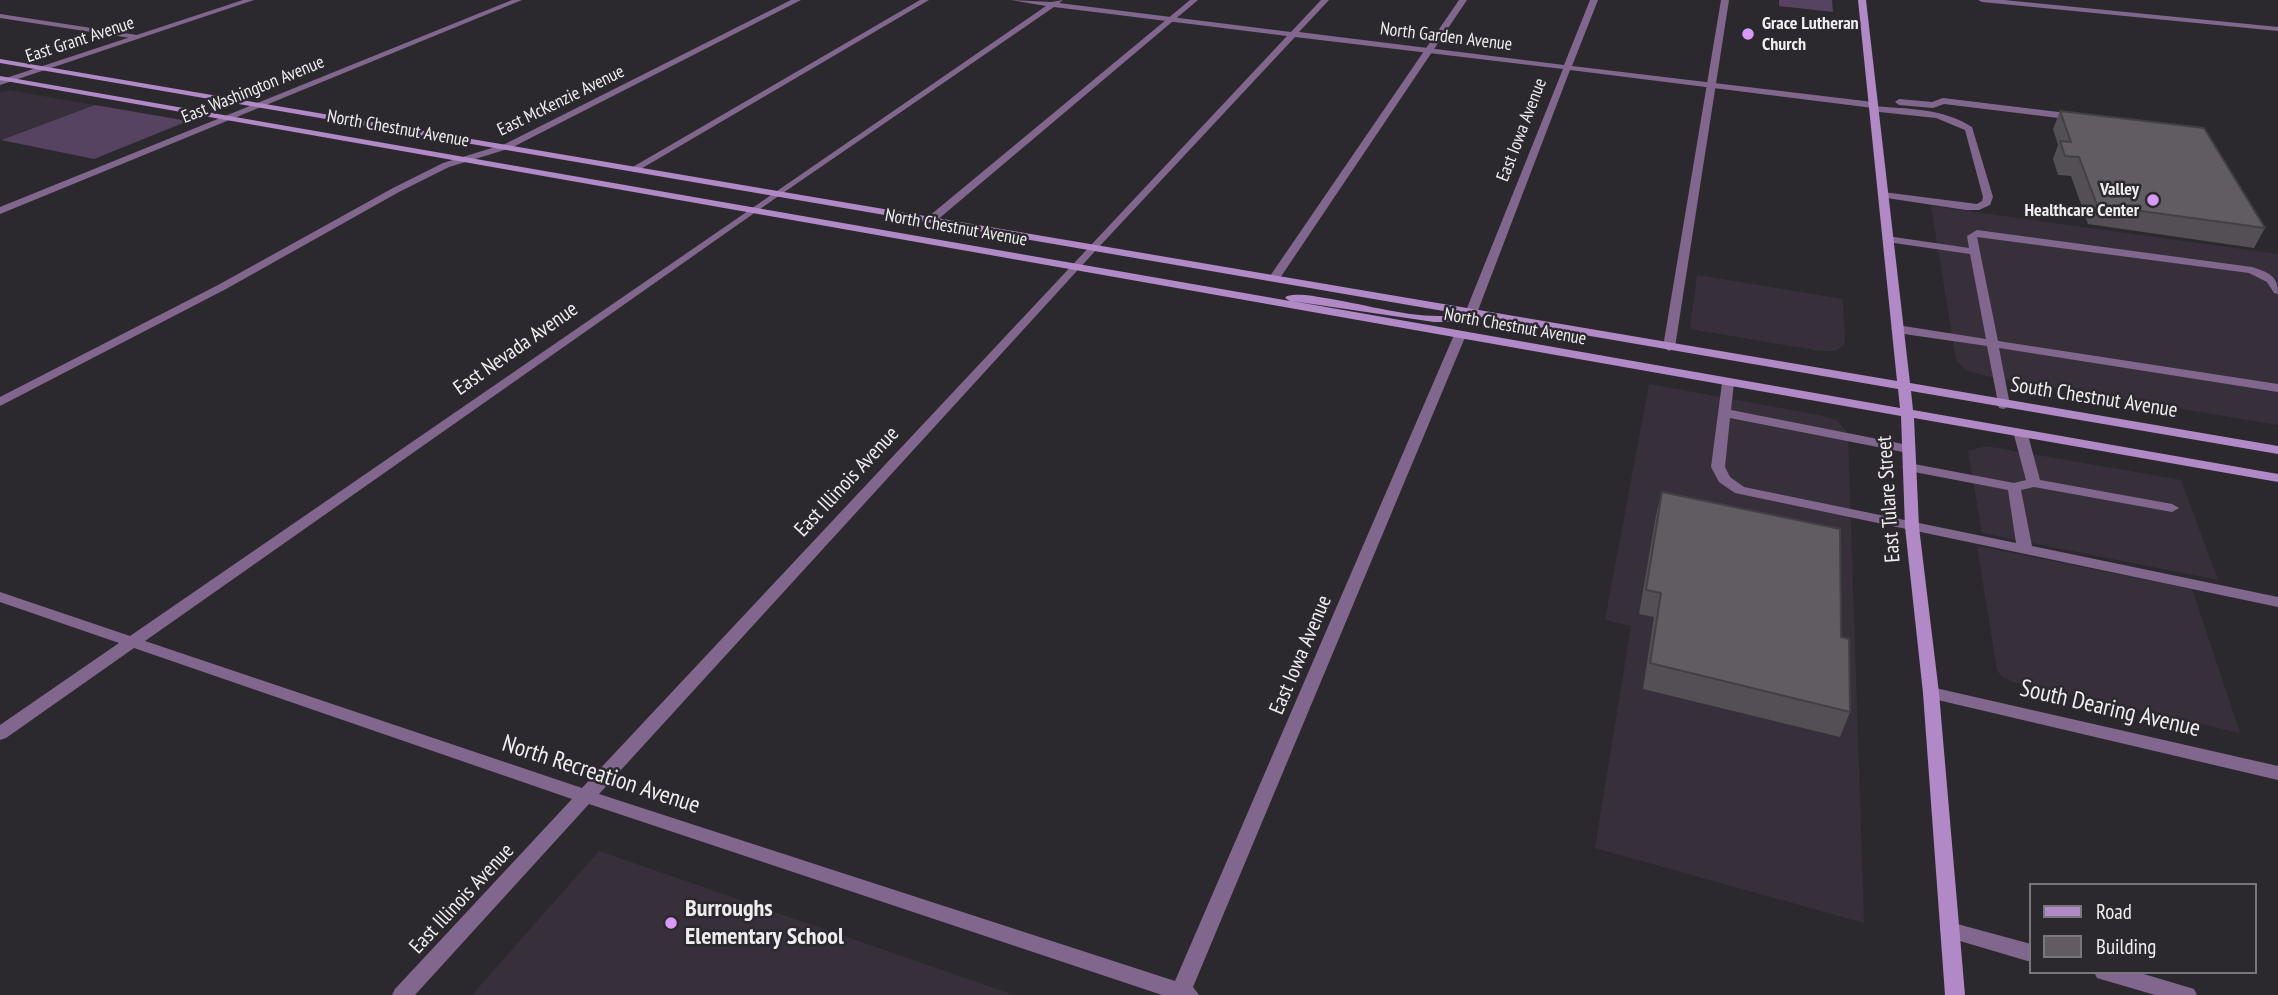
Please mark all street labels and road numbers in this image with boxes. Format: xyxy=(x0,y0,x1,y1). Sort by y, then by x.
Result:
street label: East Grant Avenue xyxy=(23,12,137,68)
street label: North Garden Avenue xyxy=(1379,18,1513,56)
street label: East Washington Avenue xyxy=(179,52,327,128)
street label: East McKenzie Avenue xyxy=(494,61,628,141)
street label: East Iowa Avenue xyxy=(1492,75,1552,185)
street label: North Chestnut Avenue xyxy=(325,106,471,152)
street label: North Chestnut Avenue xyxy=(883,205,1029,251)
street label: East Nevada Avenue xyxy=(449,297,583,401)
street label: North Chestnut Avenue xyxy=(1442,304,1588,350)
street label: South Chestnut Avenue xyxy=(2009,372,2179,424)
street label: East Illinois Avenue xyxy=(790,422,904,542)
street label: East Tulare Street xyxy=(1872,435,1906,563)
street label: East Iowa Avenue xyxy=(1265,592,1337,718)
street label: South Dearing Avenue xyxy=(2017,674,2203,744)
street label: North Recreation Avenue xyxy=(499,729,703,821)
street label: East Illinois Avenue xyxy=(405,839,519,959)

